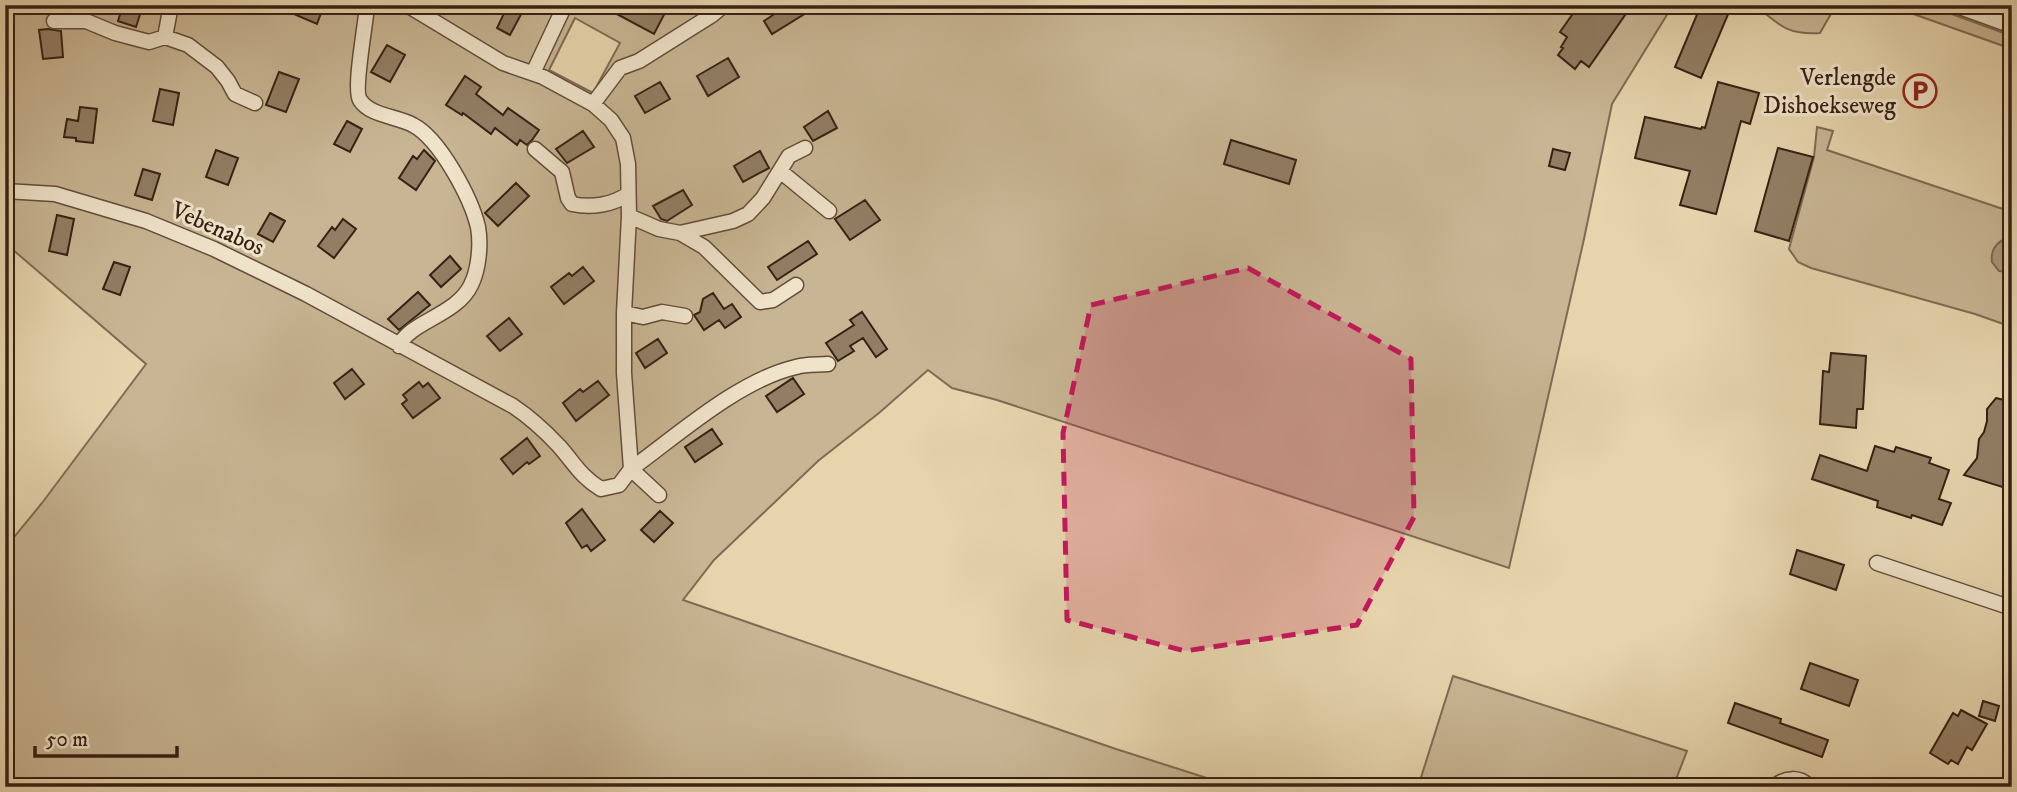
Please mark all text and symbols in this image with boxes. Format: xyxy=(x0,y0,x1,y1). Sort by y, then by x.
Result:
place label: Verlengde Dishoekseweg xyxy=(1763,63,1896,121)
parking icon: Verlengde Dishoekseweg xyxy=(1901,72,1939,110)
street label: Vebenabos xyxy=(165,195,269,263)
scale bar xyxy=(35,715,177,759)
text: 50 m xyxy=(46,727,88,753)

